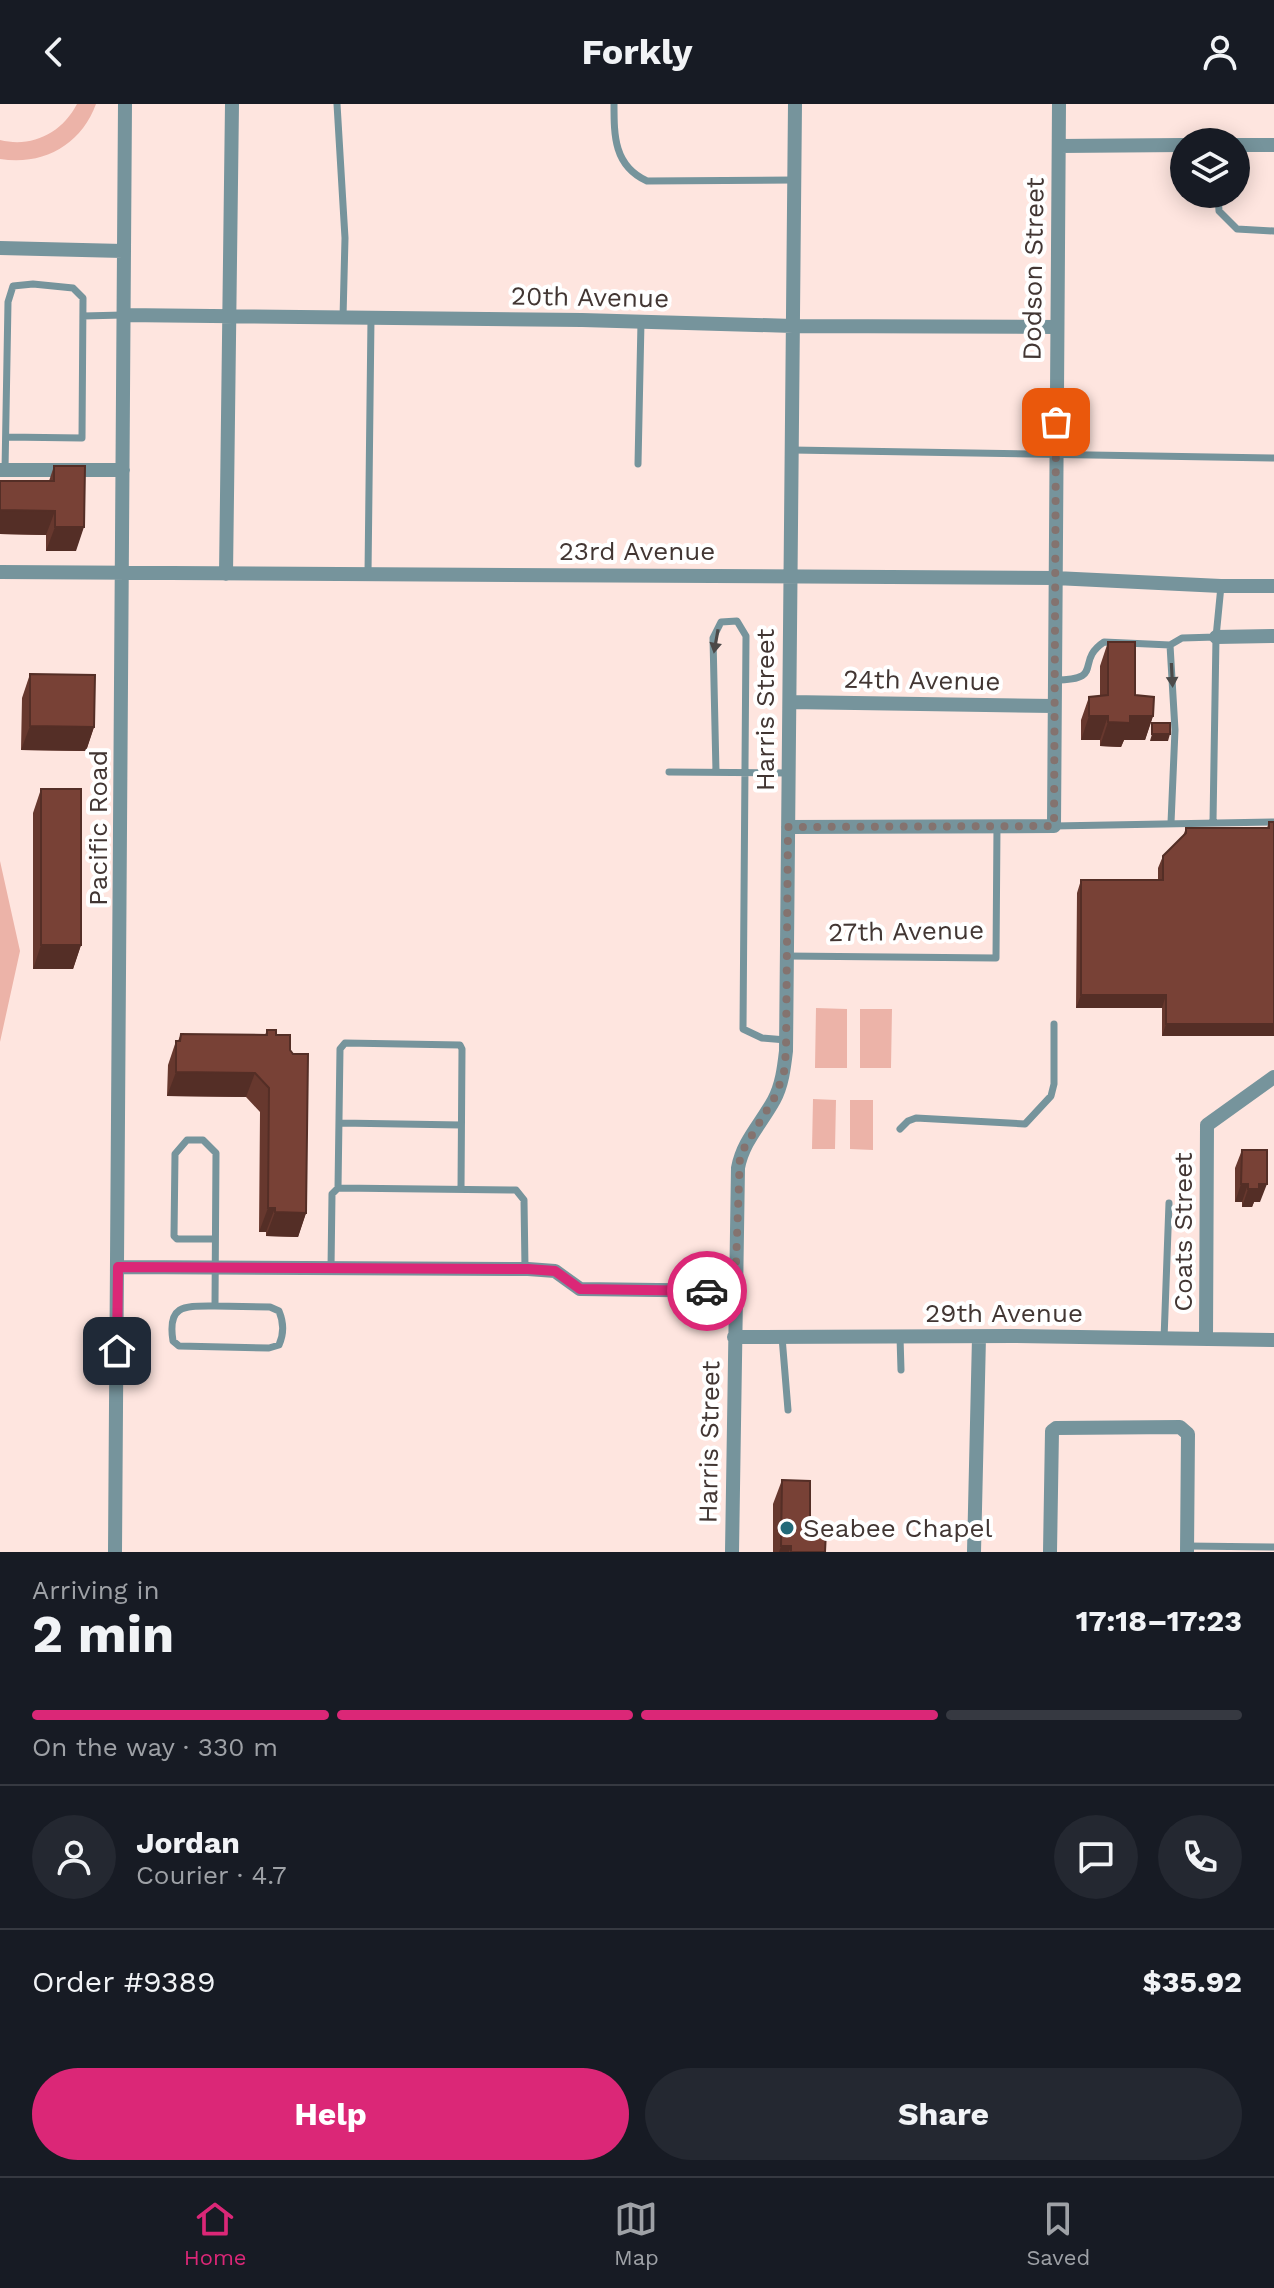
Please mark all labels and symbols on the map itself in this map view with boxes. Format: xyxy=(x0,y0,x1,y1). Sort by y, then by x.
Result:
street label: Dodson Street xyxy=(1016,177,1050,361)
street label: 20th Avenue xyxy=(511,281,669,313)
pin xyxy=(1022,388,1090,456)
street label: 23rd Avenue xyxy=(559,536,715,566)
one-way arrow xyxy=(709,628,721,653)
street label: Harris Street xyxy=(750,629,780,791)
one-way arrow xyxy=(1166,663,1179,688)
street label: 24th Avenue xyxy=(843,664,1001,696)
street label: Pacific Road xyxy=(83,750,113,906)
street label: 27th Avenue xyxy=(828,915,984,947)
street label: Coats Street xyxy=(1168,1152,1198,1312)
courier xyxy=(667,1251,747,1331)
street label: 29th Avenue xyxy=(925,1298,1083,1328)
pin xyxy=(83,1317,151,1385)
street label: Harris Street xyxy=(693,1360,725,1524)
place label: Seabee Chapel xyxy=(803,1513,993,1543)
marker: Seabee Chapel xyxy=(778,1519,796,1537)

